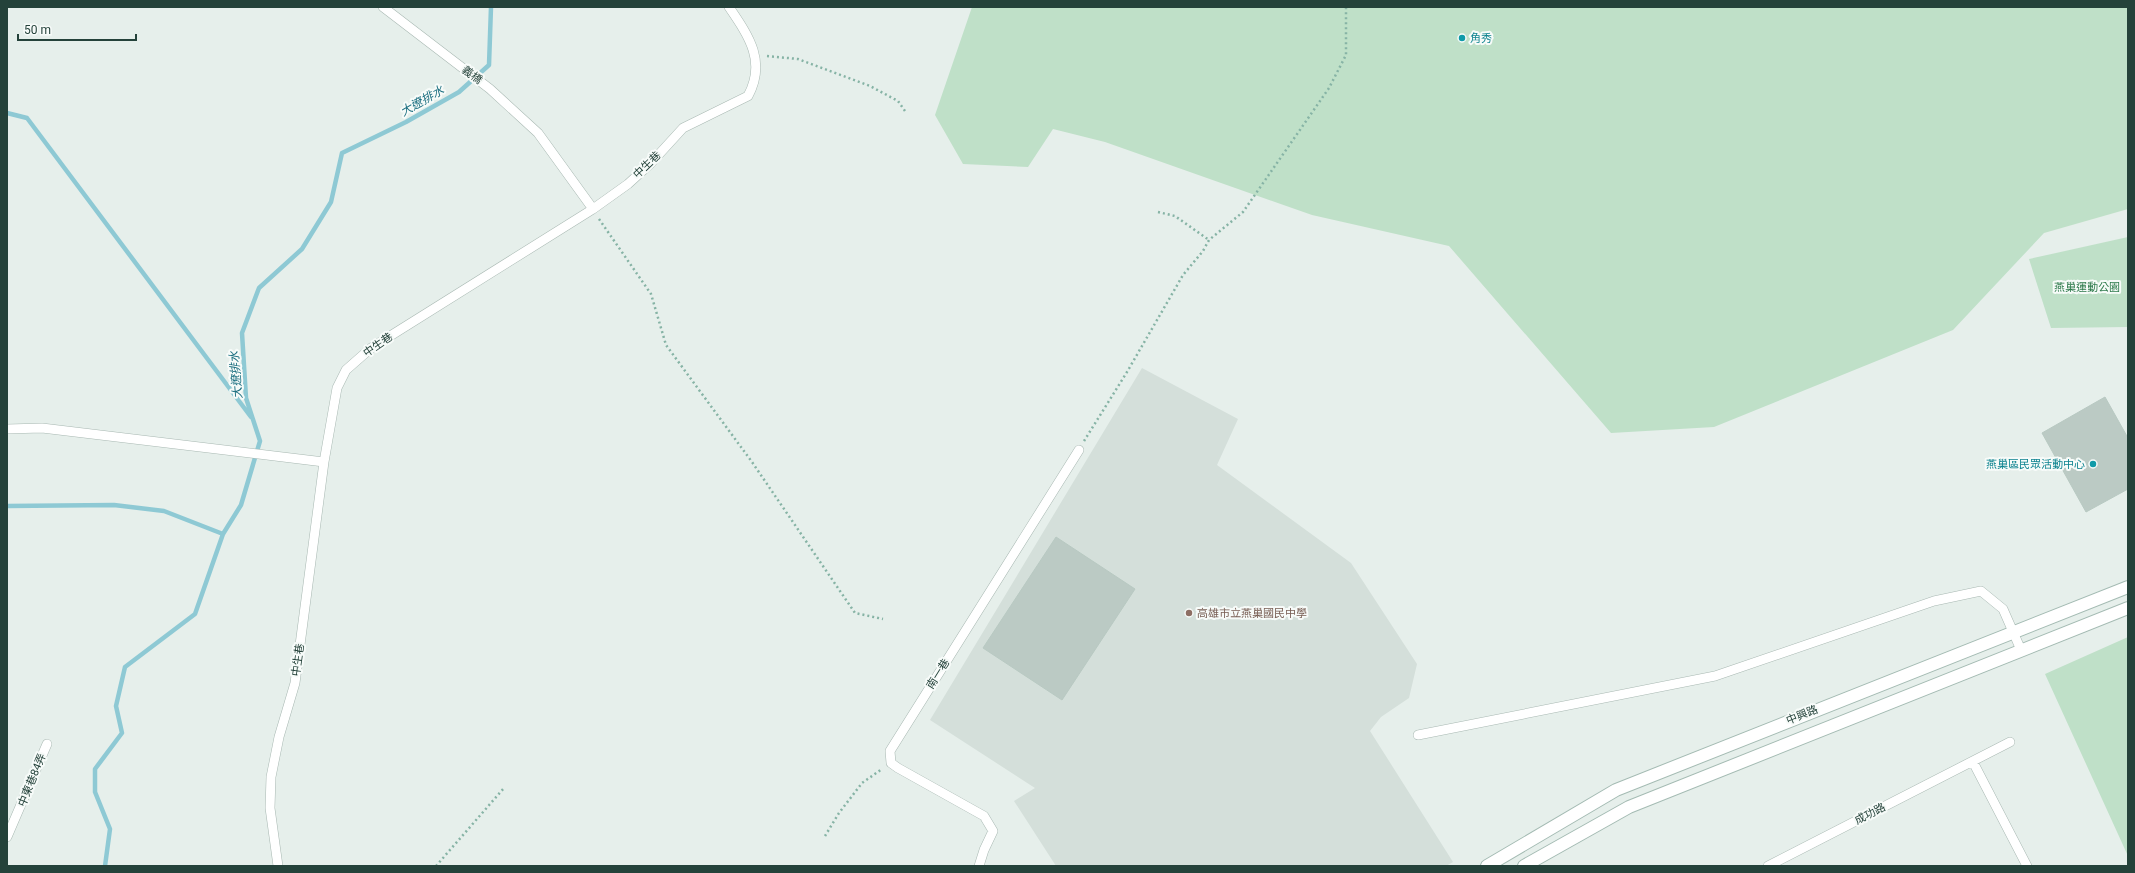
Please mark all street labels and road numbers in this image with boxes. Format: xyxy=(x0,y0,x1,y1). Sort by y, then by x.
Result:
street label: 義橋 xyxy=(459,63,485,87)
street label: 中生巷 xyxy=(631,149,663,181)
street label: 中生巷 xyxy=(361,330,395,360)
street label: 中生巷 xyxy=(289,643,307,677)
street label: 南一巷 xyxy=(924,657,952,691)
street label: 中興路 xyxy=(1784,703,1820,727)
street label: 中東巷84弄 xyxy=(15,751,49,809)
street label: 成功路 xyxy=(1852,801,1888,827)

